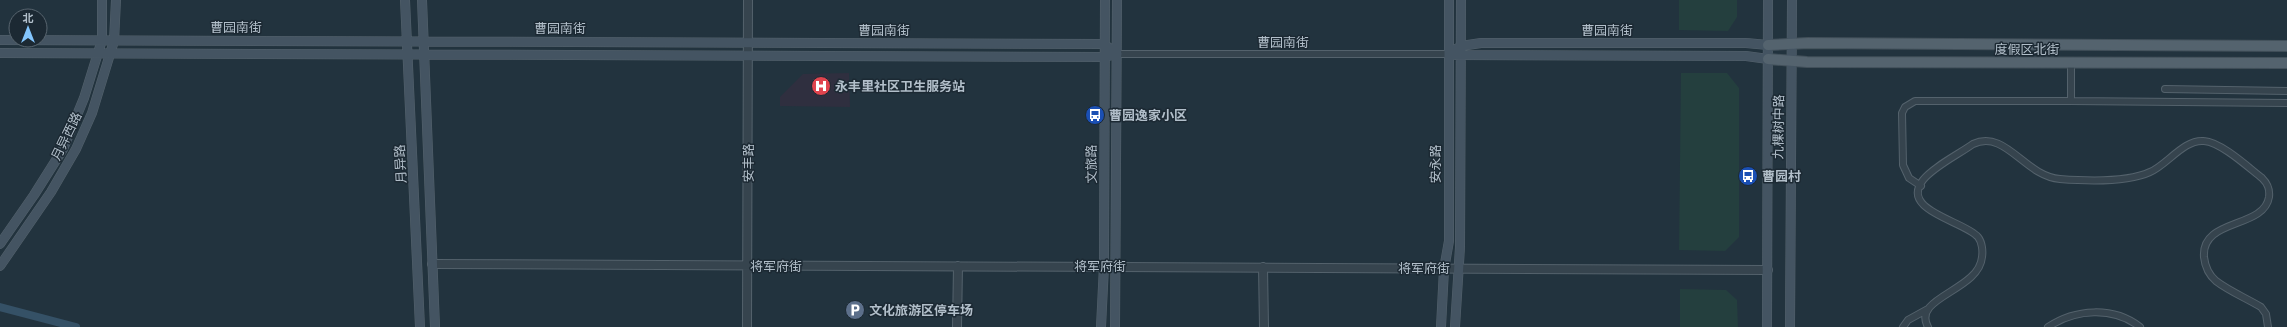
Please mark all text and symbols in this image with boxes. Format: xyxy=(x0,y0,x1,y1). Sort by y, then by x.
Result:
north arrow xyxy=(8,8,48,48)
text: 北 xyxy=(23,11,34,24)
street label: 曹园南街 xyxy=(210,19,262,35)
street label: 曹园南街 xyxy=(534,20,586,36)
street label: 曹园南街 xyxy=(858,22,910,38)
street label: 曹园南街 xyxy=(1581,22,1633,38)
street label: 曹园南街 xyxy=(1257,34,1309,50)
street label: 度假区北街 xyxy=(1994,41,2060,57)
hospital icon: 永丰里社区卫生服务站 xyxy=(810,75,832,97)
place label: 永丰里社区卫生服务站 xyxy=(835,78,965,94)
street label: 九棵树中路 xyxy=(1769,94,1787,160)
bus stop icon: 曹园逸家小区 xyxy=(1084,104,1106,126)
place label: 曹园逸家小区 xyxy=(1109,107,1187,123)
street label: 月异西路 xyxy=(47,109,85,163)
street label: 安丰路 xyxy=(740,143,756,183)
street label: 月异路 xyxy=(391,144,409,184)
street label: 文旅路 xyxy=(1083,144,1099,184)
street label: 安永路 xyxy=(1427,144,1443,184)
bus stop icon: 曹园村 xyxy=(1737,165,1759,187)
place label: 曹园村 xyxy=(1762,168,1801,184)
street label: 将军府街 xyxy=(750,258,802,274)
street label: 将军府街 xyxy=(1074,258,1126,274)
street label: 将军府街 xyxy=(1398,260,1450,276)
parking icon: 文化旅游区停车场 xyxy=(844,299,866,321)
place label: 文化旅游区停车场 xyxy=(869,302,973,318)

